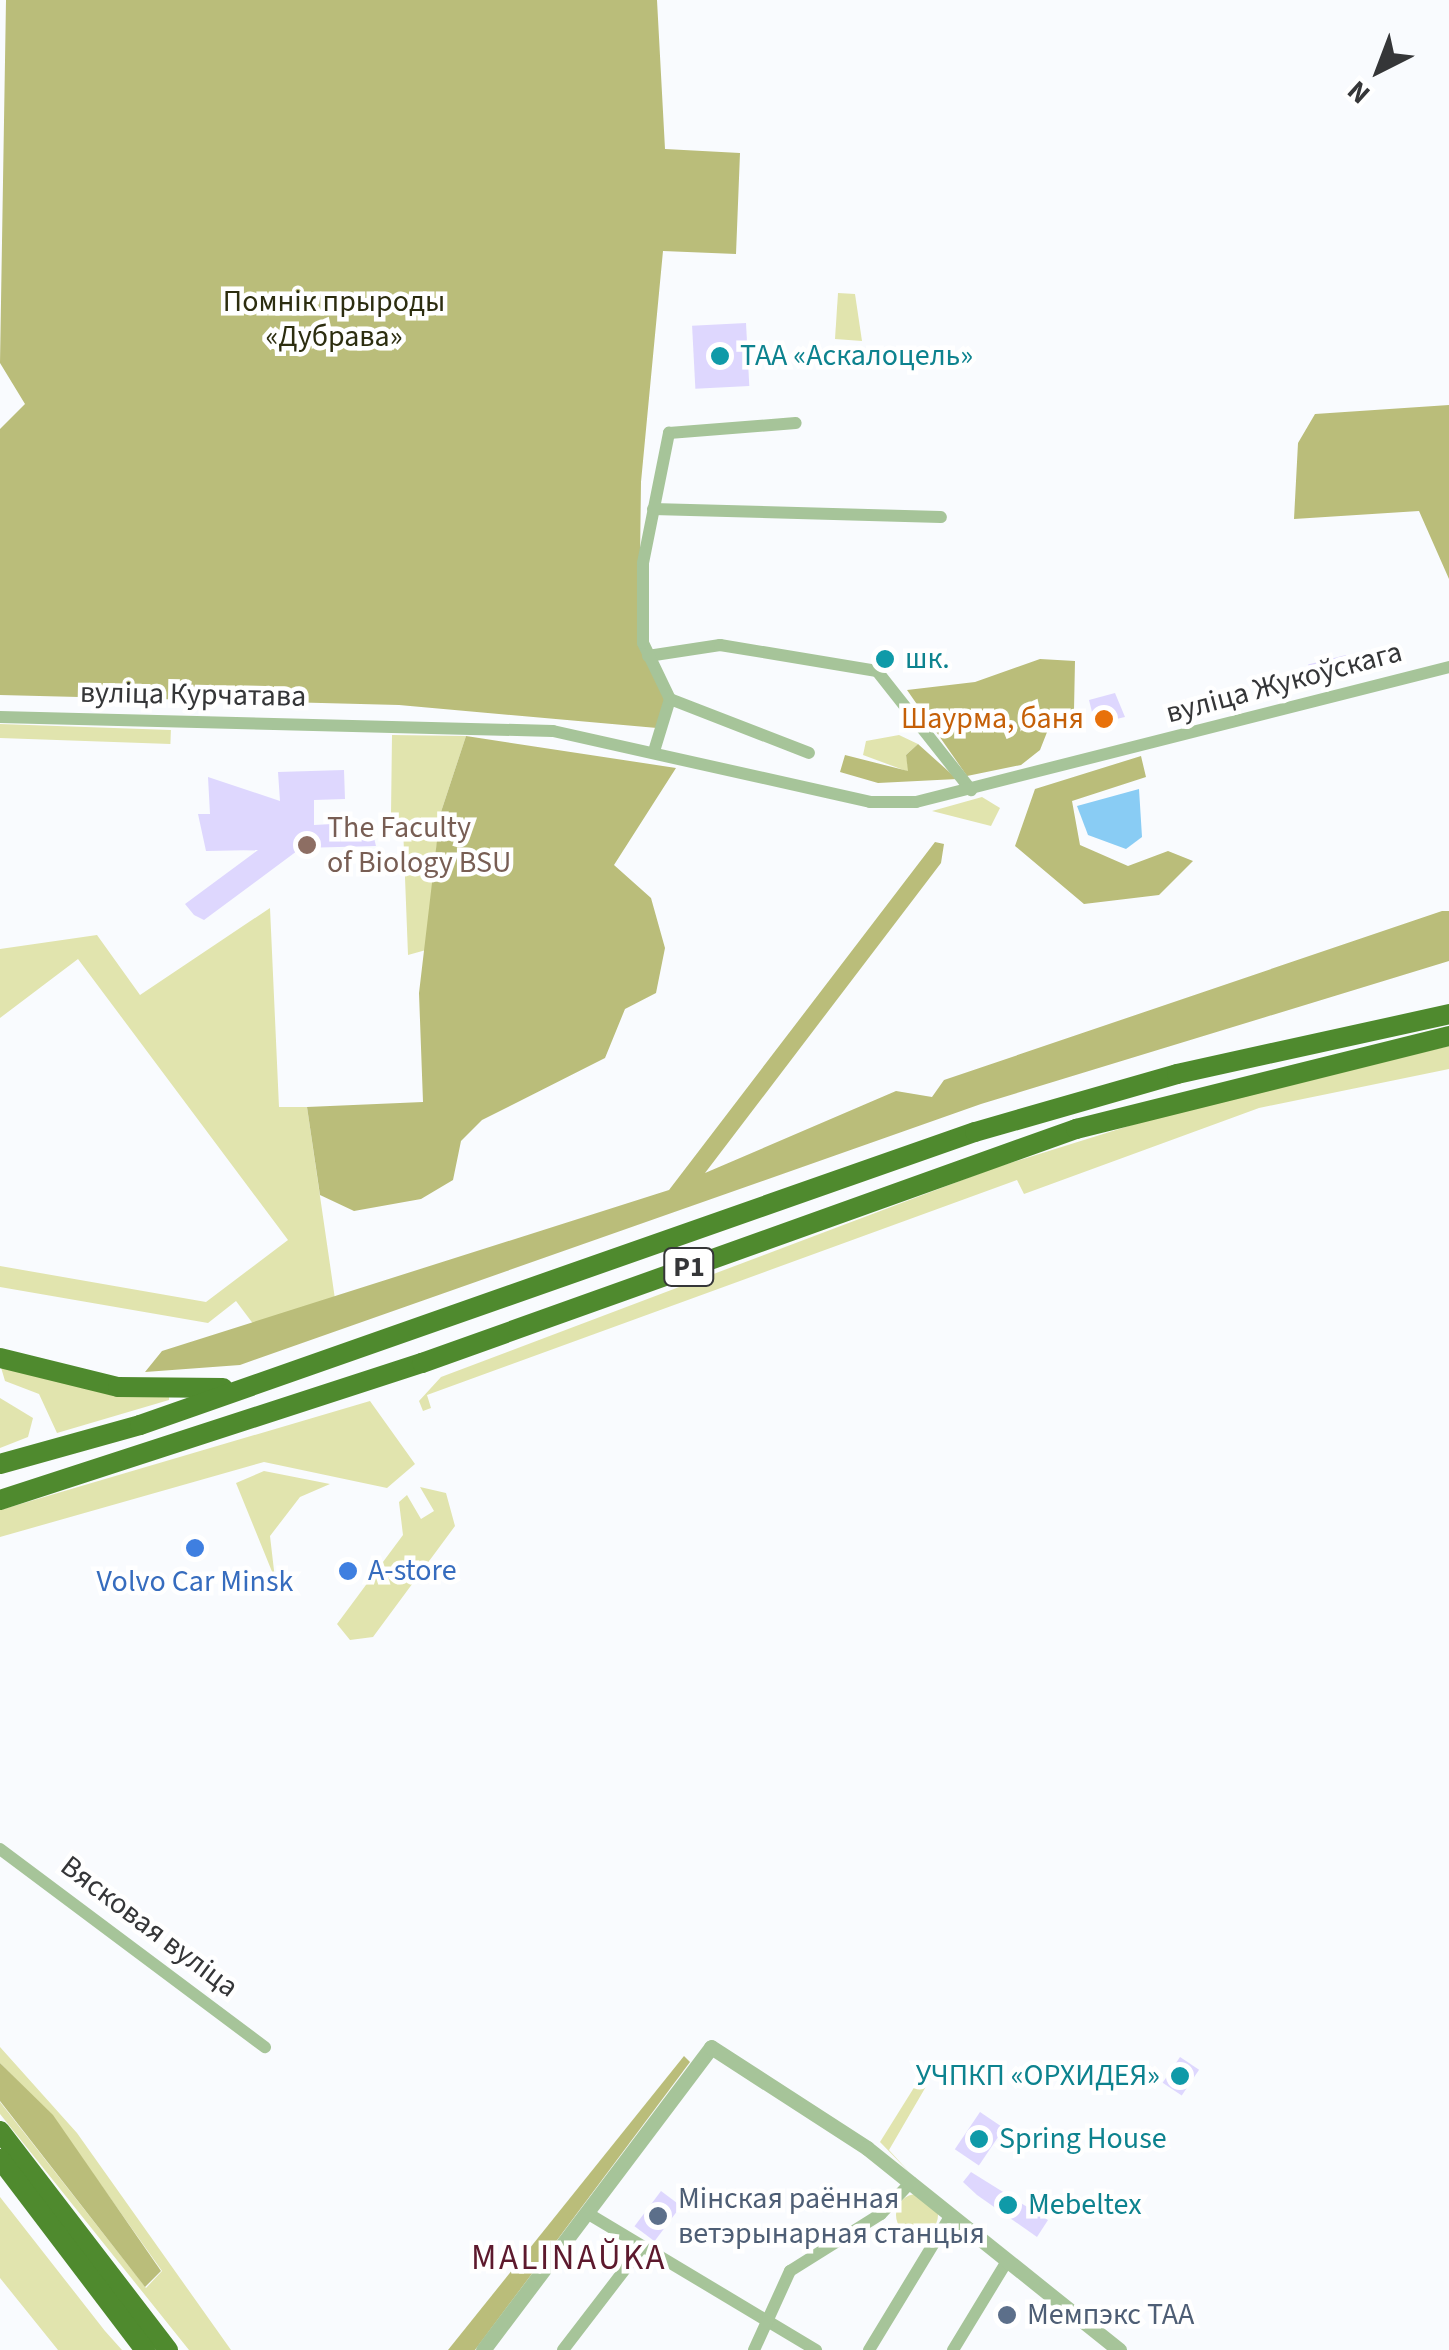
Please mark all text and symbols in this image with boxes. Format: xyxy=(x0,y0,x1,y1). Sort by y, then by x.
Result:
north arrow xyxy=(1329,20,1429,120)
text: N xyxy=(1339,71,1379,113)
park label: Помнік прыроды «Дубрава» xyxy=(223,284,445,354)
place label: ТАА «Аскалоцель» xyxy=(740,338,973,374)
marker: ТАА «Аскалоцель» xyxy=(709,345,731,367)
street label: вуліца Жукоўскага xyxy=(1162,634,1406,732)
place label: шк. xyxy=(905,641,950,677)
marker: шк. xyxy=(874,648,896,670)
street label: вуліца Курчатава xyxy=(79,675,307,715)
place label: Шаурма, баня xyxy=(901,701,1084,737)
marker: Шаурма, баня xyxy=(1093,708,1115,730)
place label: The Faculty of Biology BSU xyxy=(327,810,511,880)
marker: The Faculty of Biology BSU xyxy=(296,834,318,856)
road number: Р1 xyxy=(662,1244,716,1290)
marker: Volvo Car Minsk xyxy=(184,1537,206,1559)
place label: А-store xyxy=(368,1553,457,1589)
marker: А-store xyxy=(337,1560,359,1582)
place label: Volvo Car Minsk xyxy=(97,1564,293,1600)
street label: Вясковая вуліца xyxy=(53,1849,245,2005)
place label: УЧПКП «ОРХИДЕЯ» xyxy=(916,2058,1160,2094)
marker: УЧПКП «ОРХИДЕЯ» xyxy=(1169,2065,1191,2087)
place label: Spring House xyxy=(999,2121,1167,2157)
marker: Spring House xyxy=(968,2128,990,2150)
place label: Мінская раённая ветэрынарная станцыя xyxy=(678,2181,985,2252)
place label: Mebeltex xyxy=(1028,2187,1142,2223)
marker: Mebeltex xyxy=(997,2194,1019,2216)
marker: Мінская раённая ветэрынарная станцыя xyxy=(647,2205,669,2227)
district label: MALINAŬKA xyxy=(471,2237,667,2279)
place label: Мемпэкс ТАА xyxy=(1027,2297,1194,2333)
marker: Мемпэкс ТАА xyxy=(996,2304,1018,2326)

